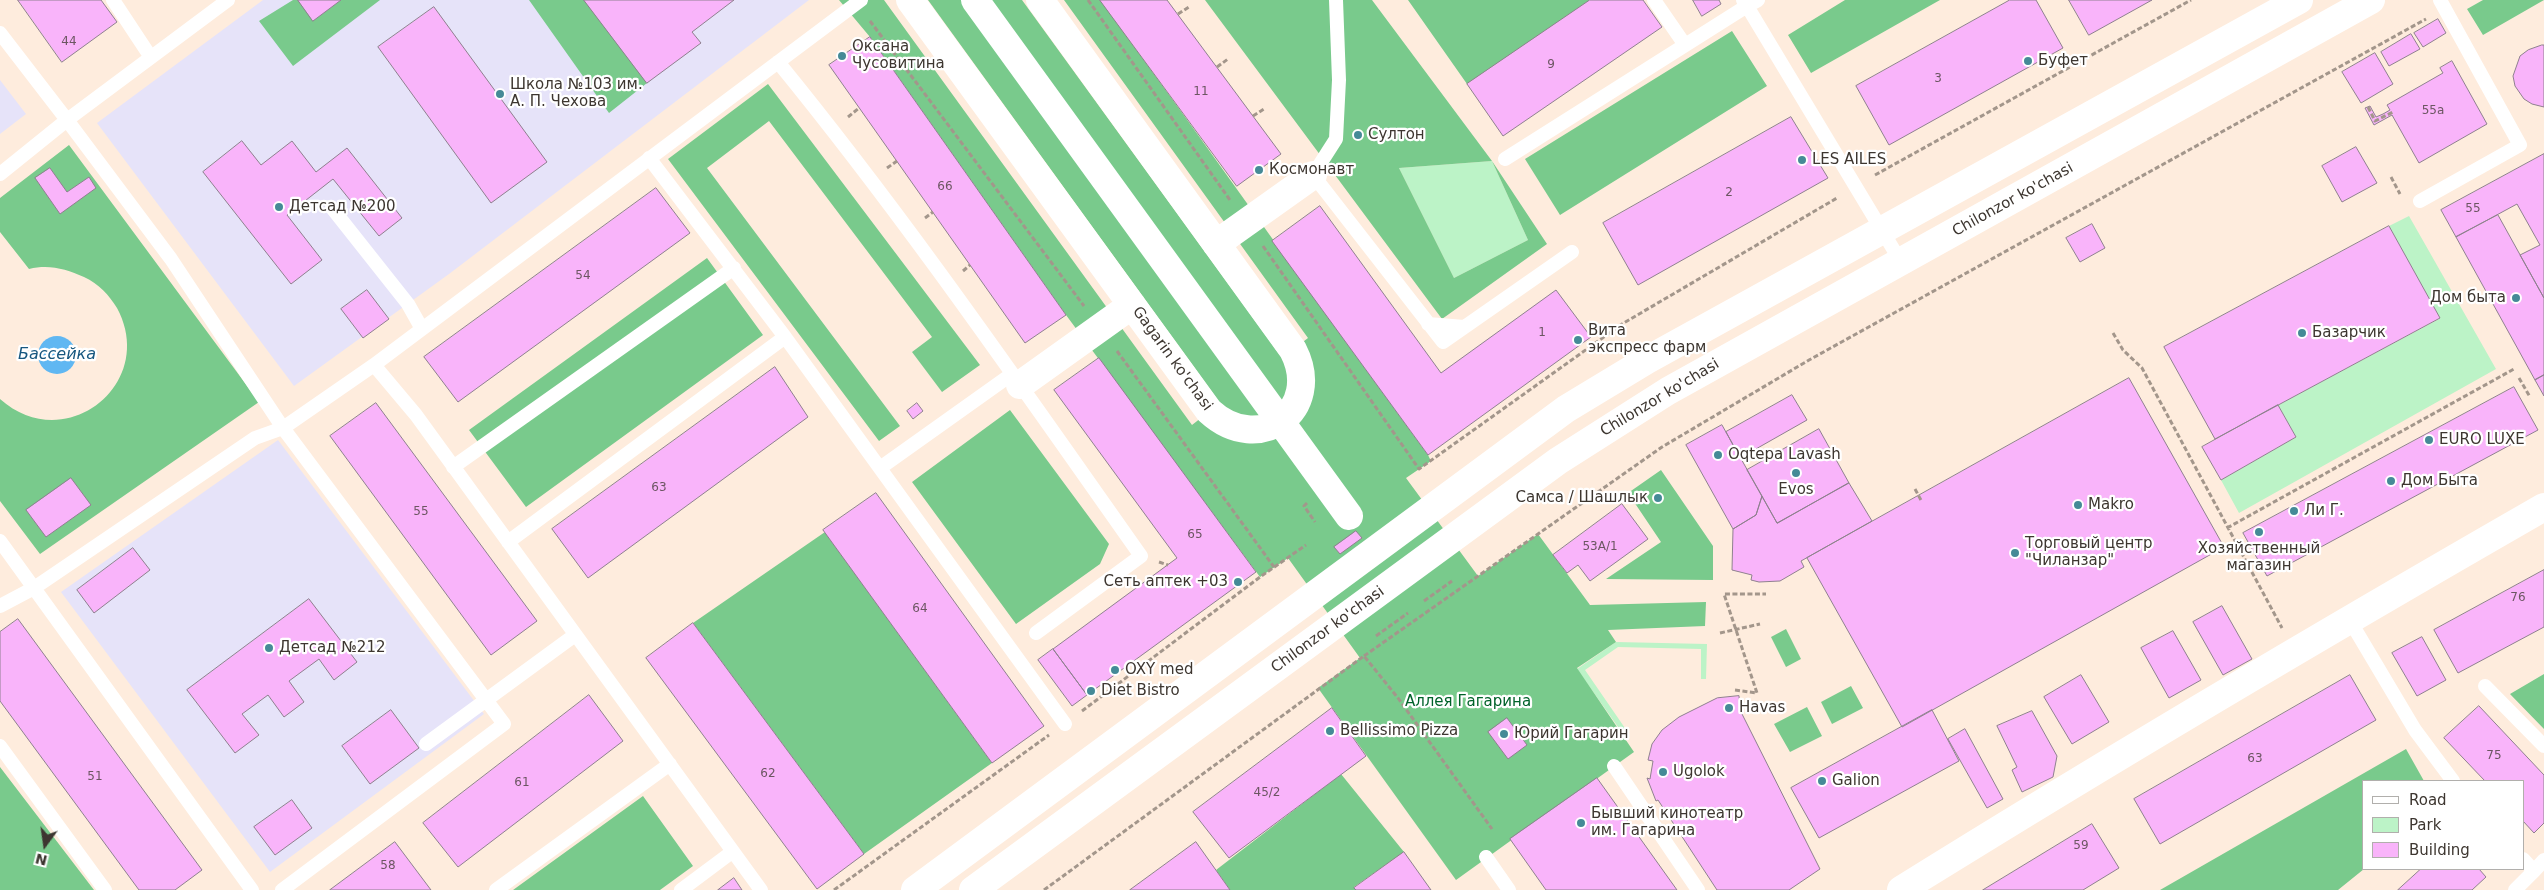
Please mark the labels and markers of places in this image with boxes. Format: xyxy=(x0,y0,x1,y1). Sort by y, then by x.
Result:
place label: Оксана Чусовитина xyxy=(852,38,945,73)
marker: Оксана Чусовитина xyxy=(836,50,848,62)
place label: Буфет xyxy=(2038,52,2088,70)
marker: Буфет xyxy=(2022,55,2034,67)
place label: Школа №103 им. А. П. Чехова xyxy=(510,76,643,111)
marker: Школа №103 им. А. П. Чехова xyxy=(494,88,506,100)
place label: Султон xyxy=(1368,126,1425,144)
marker: Султон xyxy=(1352,129,1364,141)
place label: LES AILES xyxy=(1812,151,1886,169)
marker: LES AILES xyxy=(1796,154,1808,166)
place label: Космонавт xyxy=(1269,161,1354,179)
marker: Космонавт xyxy=(1253,164,1265,176)
place label: Детсад №200 xyxy=(289,198,395,216)
marker: Детсад №200 xyxy=(273,201,285,213)
place label: Дом быта xyxy=(2430,289,2506,307)
marker: Дом быта xyxy=(2510,292,2522,304)
place label: Вита экспресс фарм xyxy=(1588,322,1706,357)
place label: Базарчик xyxy=(2312,324,2386,342)
marker: Базарчик xyxy=(2296,327,2308,339)
marker: Вита экспресс фарм xyxy=(1572,334,1584,346)
place label: EURO LUXE xyxy=(2439,431,2525,449)
marker: EURO LUXE xyxy=(2423,434,2435,446)
place label: Oqtepa Lavash xyxy=(1728,446,1841,464)
marker: Oqtepa Lavash xyxy=(1712,449,1724,461)
marker: Evos xyxy=(1790,467,1802,479)
place label: Дом Быта xyxy=(2401,472,2478,490)
marker: Дом Быта xyxy=(2385,475,2397,487)
place label: Evos xyxy=(1778,481,1814,499)
place label: Самса / Шашлык xyxy=(1516,489,1648,507)
marker: Самса / Шашлык xyxy=(1652,492,1664,504)
place label: Makro xyxy=(2088,496,2134,514)
marker: Makro xyxy=(2072,499,2084,511)
place label: Ли Г. xyxy=(2304,502,2344,520)
marker: Ли Г. xyxy=(2288,505,2300,517)
marker: Хозяйственный магазин xyxy=(2253,526,2265,538)
place label: Торговый центр "Чиланзар" xyxy=(2025,535,2153,570)
place label: Хозяйственный магазин xyxy=(2198,540,2320,575)
marker: Торговый центр "Чиланзар" xyxy=(2009,547,2021,559)
place label: Сеть аптек +03 xyxy=(1104,573,1228,591)
marker: Сеть аптек +03 xyxy=(1232,576,1244,588)
place label: Детсад №212 xyxy=(279,639,385,657)
marker: Детсад №212 xyxy=(263,642,275,654)
place label: OXY med xyxy=(1125,661,1193,679)
marker: OXY med xyxy=(1109,664,1121,676)
place label: Diet Bistro xyxy=(1101,682,1180,700)
marker: Diet Bistro xyxy=(1085,685,1097,697)
place label: Havas xyxy=(1739,699,1785,717)
marker: Havas xyxy=(1723,702,1735,714)
place label: Bellissimo Pizza xyxy=(1340,722,1458,740)
marker: Bellissimo Pizza xyxy=(1324,725,1336,737)
place label: Юрий Гагарин xyxy=(1514,725,1628,743)
marker: Юрий Гагарин xyxy=(1498,728,1510,740)
place label: Ugolok xyxy=(1673,763,1725,781)
marker: Ugolok xyxy=(1657,766,1669,778)
place label: Galion xyxy=(1832,772,1880,790)
marker: Galion xyxy=(1816,775,1828,787)
place label: Бывший кинотеатр им. Гагарина xyxy=(1591,805,1743,840)
marker: Бывший кинотеатр им. Гагарина xyxy=(1575,817,1587,829)

